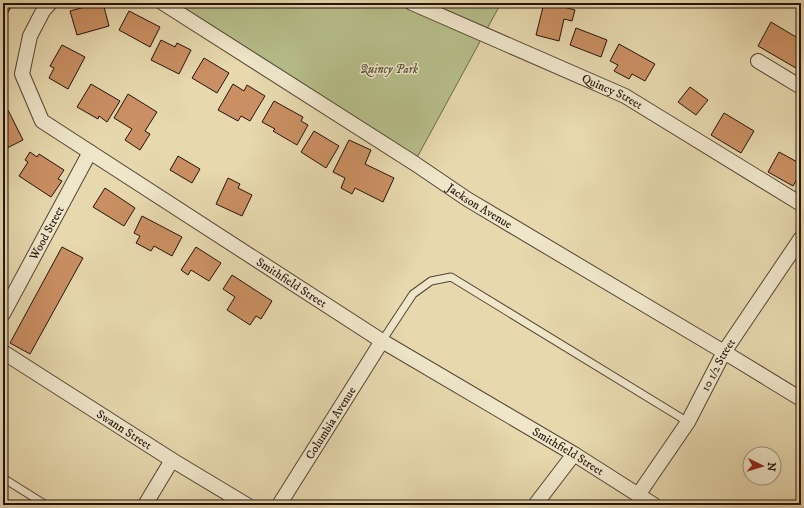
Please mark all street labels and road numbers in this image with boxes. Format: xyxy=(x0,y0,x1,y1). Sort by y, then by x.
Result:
street label: Quincy Street xyxy=(580,71,646,113)
street label: Jackson Avenue xyxy=(443,179,515,232)
street label: Wood Street xyxy=(25,203,67,263)
street label: Smithfield Street xyxy=(254,254,330,311)
street label: 10 1/2 Street xyxy=(698,335,739,394)
street label: Columbia Avenue xyxy=(302,384,359,462)
street label: Swann Street xyxy=(94,406,155,453)
street label: Smithfield Street xyxy=(530,424,607,479)

